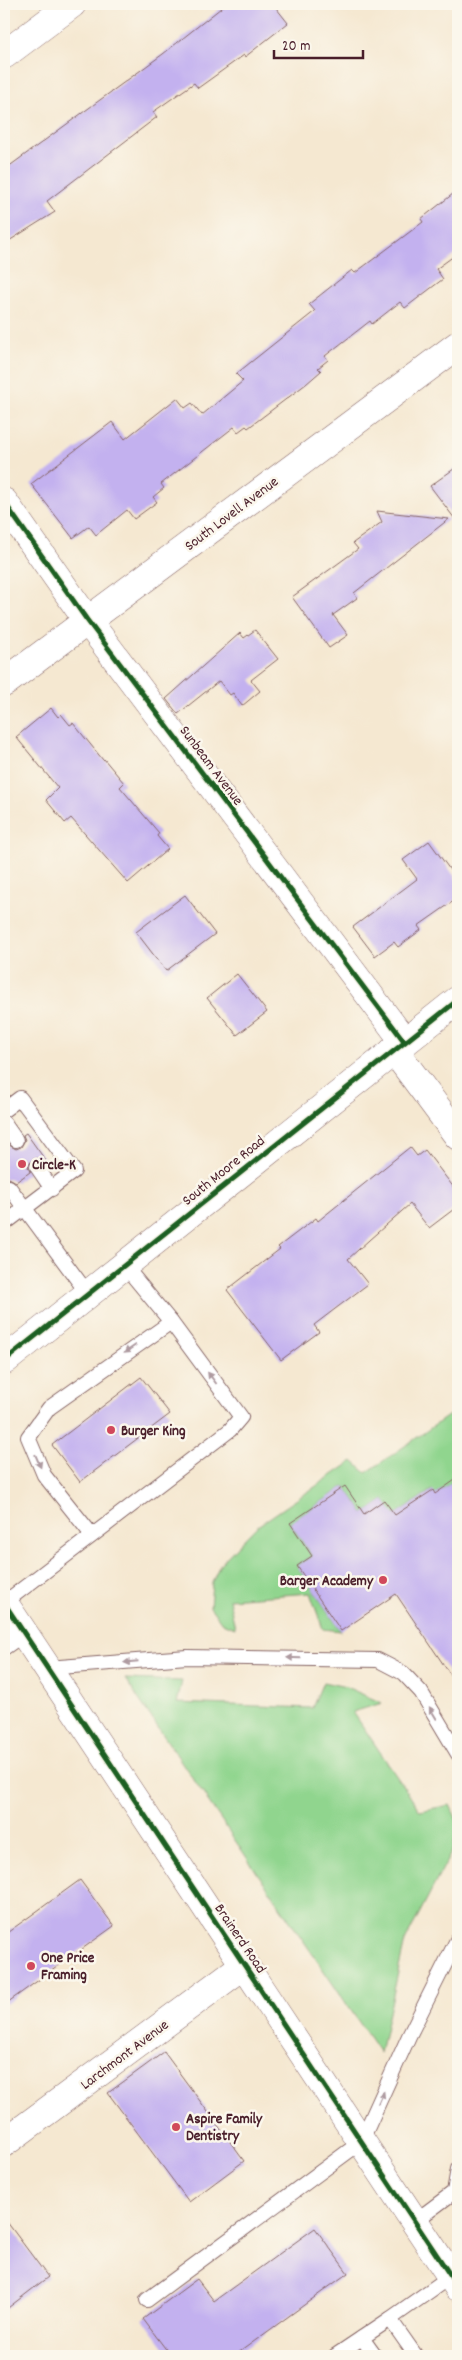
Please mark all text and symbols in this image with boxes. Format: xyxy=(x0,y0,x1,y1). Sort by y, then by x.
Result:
scale bar xyxy=(274,28,363,60)
text: 20 m xyxy=(282,36,310,58)
street label: South Lovell Avenue xyxy=(181,472,284,557)
street label: Sunbeam Avenue xyxy=(173,722,248,811)
street label: South Moore Road xyxy=(178,1131,271,1212)
place label: Circle-K xyxy=(32,1155,76,1177)
marker: Circle-K xyxy=(16,1158,28,1170)
one-way arrow xyxy=(124,1344,137,1354)
one-way arrow xyxy=(207,1372,218,1385)
place label: Burger King xyxy=(121,1421,186,1443)
marker: Burger King xyxy=(105,1424,117,1436)
one-way arrow xyxy=(34,1454,42,1468)
place label: Barger Academy xyxy=(280,1571,374,1593)
marker: Barger Academy xyxy=(377,1574,389,1586)
one-way arrow xyxy=(285,1654,301,1662)
one-way arrow xyxy=(123,1658,139,1666)
one-way arrow xyxy=(429,1706,438,1719)
street label: Brainerd Road xyxy=(208,1900,271,1978)
place label: One Price Framing xyxy=(41,1948,95,1987)
marker: One Price Framing xyxy=(25,1960,37,1972)
street label: Larchmont Avenue xyxy=(76,2015,174,2096)
one-way arrow xyxy=(378,2091,386,2105)
place label: Aspire Family Dentistry xyxy=(186,2109,263,2148)
marker: Aspire Family Dentistry xyxy=(170,2121,182,2133)

